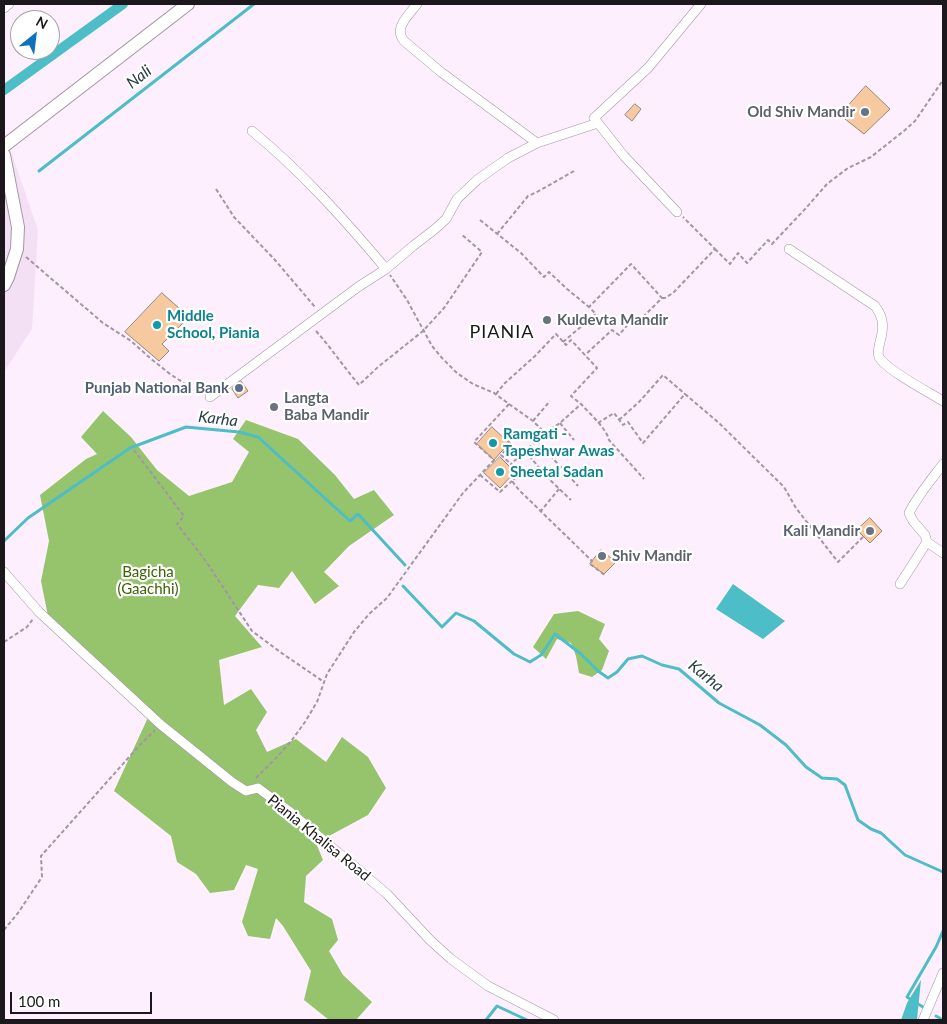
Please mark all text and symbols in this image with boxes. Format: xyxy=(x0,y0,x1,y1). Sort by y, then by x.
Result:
north arrow xyxy=(10,10,60,60)
text: N xyxy=(33,12,51,32)
water label: Nali xyxy=(123,61,155,93)
place label: Old Shiv Mandir xyxy=(747,103,855,121)
marker: Old Shiv Mandir xyxy=(859,106,871,118)
place label: Middle School, Piania xyxy=(167,307,260,342)
place label: Kuldevta Mandir xyxy=(557,311,668,329)
marker: Kuldevta Mandir xyxy=(541,314,553,326)
marker: Middle School, Piania xyxy=(151,319,163,331)
district label: PIANIA xyxy=(469,321,535,343)
place label: Punjab National Bank xyxy=(85,379,229,397)
marker: Punjab National Bank xyxy=(233,382,245,394)
place label: Langta Baba Mandir xyxy=(284,389,369,424)
marker: Langta Baba Mandir xyxy=(268,401,280,413)
water label: Karha xyxy=(197,407,239,431)
place label: Ramgati - Tapeshwar Awas xyxy=(503,425,614,460)
marker: Ramgati - Tapeshwar Awas xyxy=(487,437,499,449)
place label: Sheetal Sadan xyxy=(510,463,603,481)
marker: Sheetal Sadan xyxy=(494,466,506,478)
place label: Kali Mandir xyxy=(783,522,860,540)
marker: Kali Mandir xyxy=(864,525,876,537)
place label: Shiv Mandir xyxy=(612,547,692,565)
marker: Shiv Mandir xyxy=(596,550,608,562)
park label: Bagicha (Gaachhi) xyxy=(117,563,179,598)
water label: Karha xyxy=(685,656,727,696)
street label: Piania Khalisa Road xyxy=(264,791,374,885)
scale bar xyxy=(12,982,155,1014)
text: 100 m xyxy=(18,992,60,1010)

